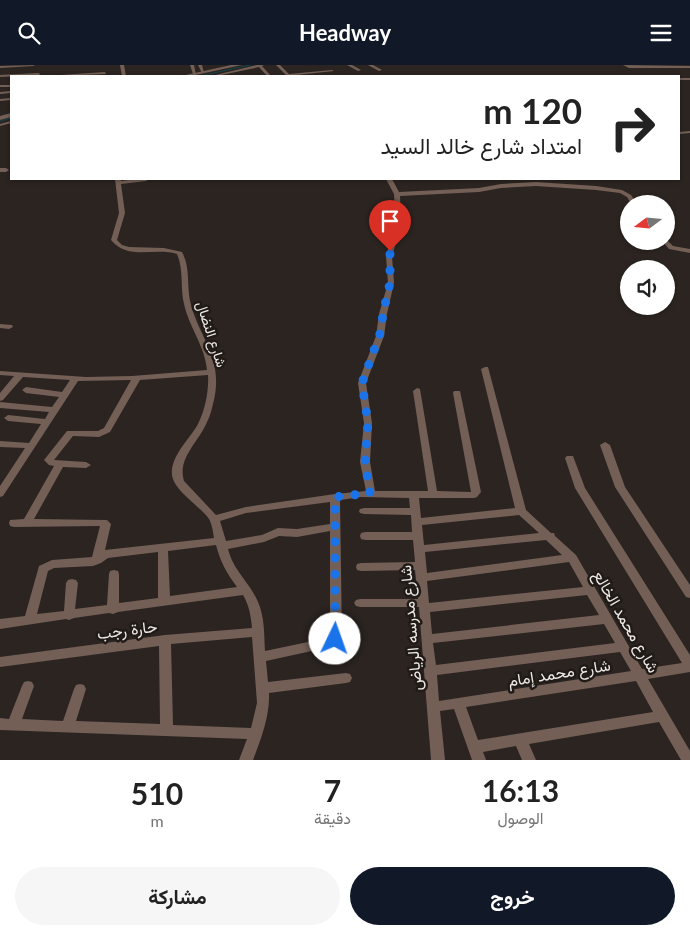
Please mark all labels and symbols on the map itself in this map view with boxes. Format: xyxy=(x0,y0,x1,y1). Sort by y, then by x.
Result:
north arrow xyxy=(620,195,675,250)
pin xyxy=(369,200,411,251)
street label: شارع النضال xyxy=(190,299,231,370)
street label: شارع مدرسه الرياض xyxy=(395,564,428,692)
street label: شارع محمد الخالع xyxy=(587,566,664,677)
position arrow xyxy=(308,612,360,664)
street label: حارة رجب xyxy=(96,616,159,644)
street label: شارع محمد إمام xyxy=(506,655,612,692)

